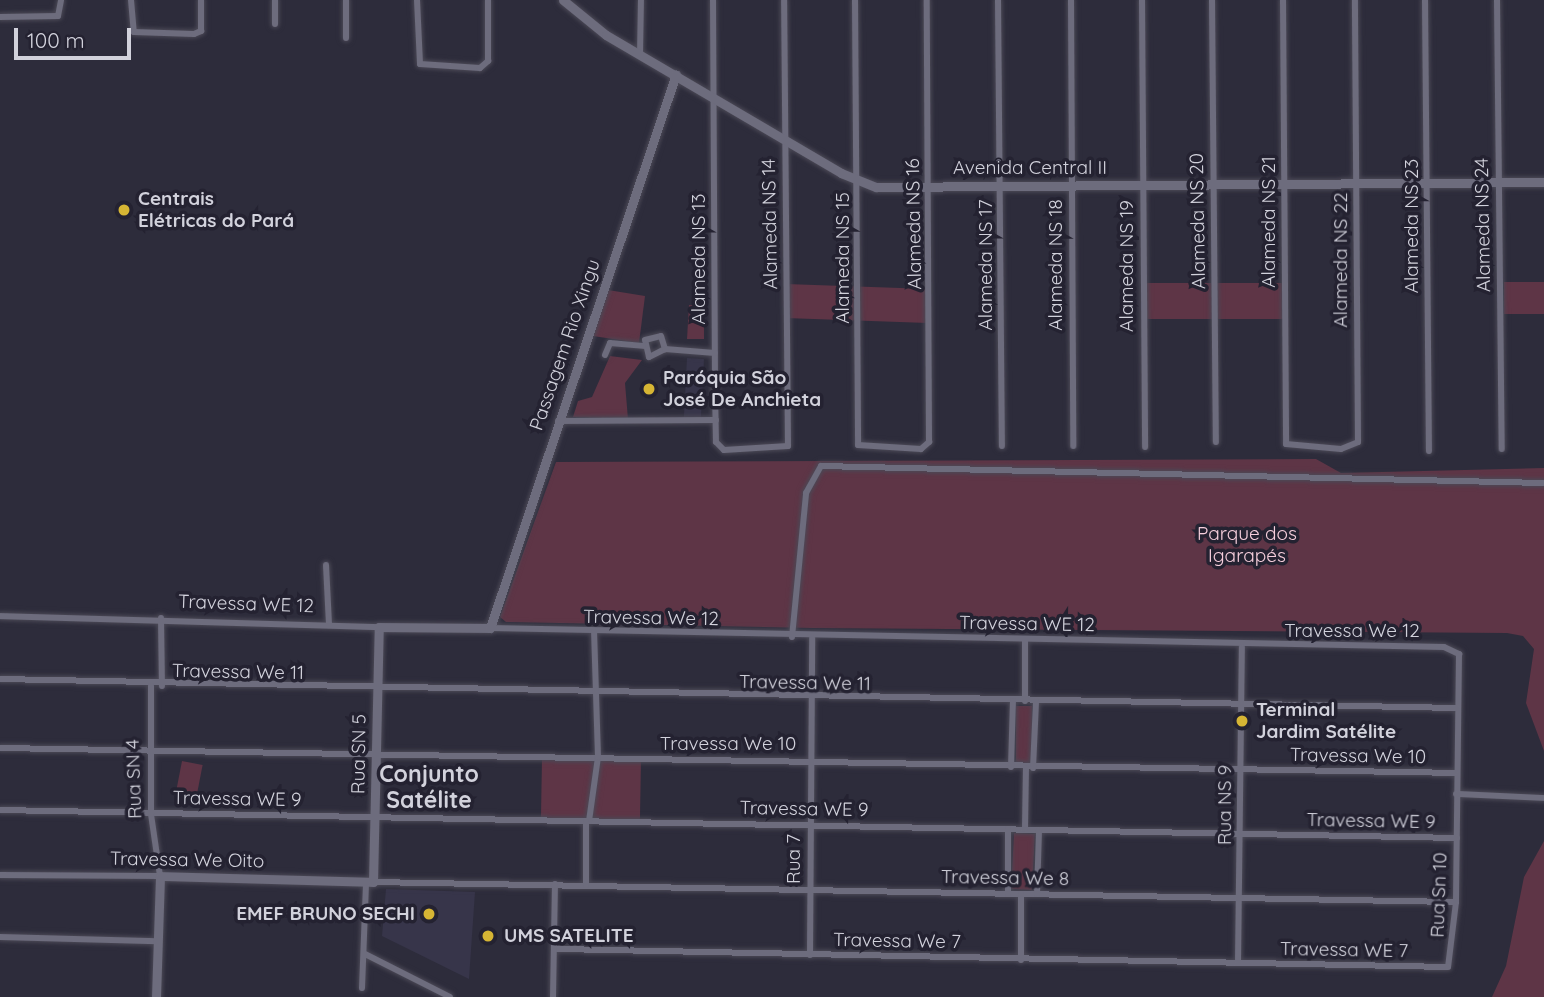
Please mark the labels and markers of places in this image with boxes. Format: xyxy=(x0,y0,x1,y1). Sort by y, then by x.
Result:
place label: Centrais Elétricas do Pará xyxy=(138,188,294,232)
marker: Centrais Elétricas do Pará xyxy=(116,202,132,218)
place label: Paróquia São José De Anchieta xyxy=(663,367,821,411)
marker: Paróquia São José De Anchieta xyxy=(641,381,657,397)
place label: Terminal Jardim Satélite xyxy=(1256,699,1396,743)
marker: Terminal Jardim Satélite xyxy=(1234,713,1250,729)
place label: EMEF BRUNO SECHI xyxy=(236,903,415,925)
marker: EMEF BRUNO SECHI xyxy=(421,906,437,922)
place label: UMS SATELITE xyxy=(504,925,634,947)
marker: UMS SATELITE xyxy=(478,926,498,946)

